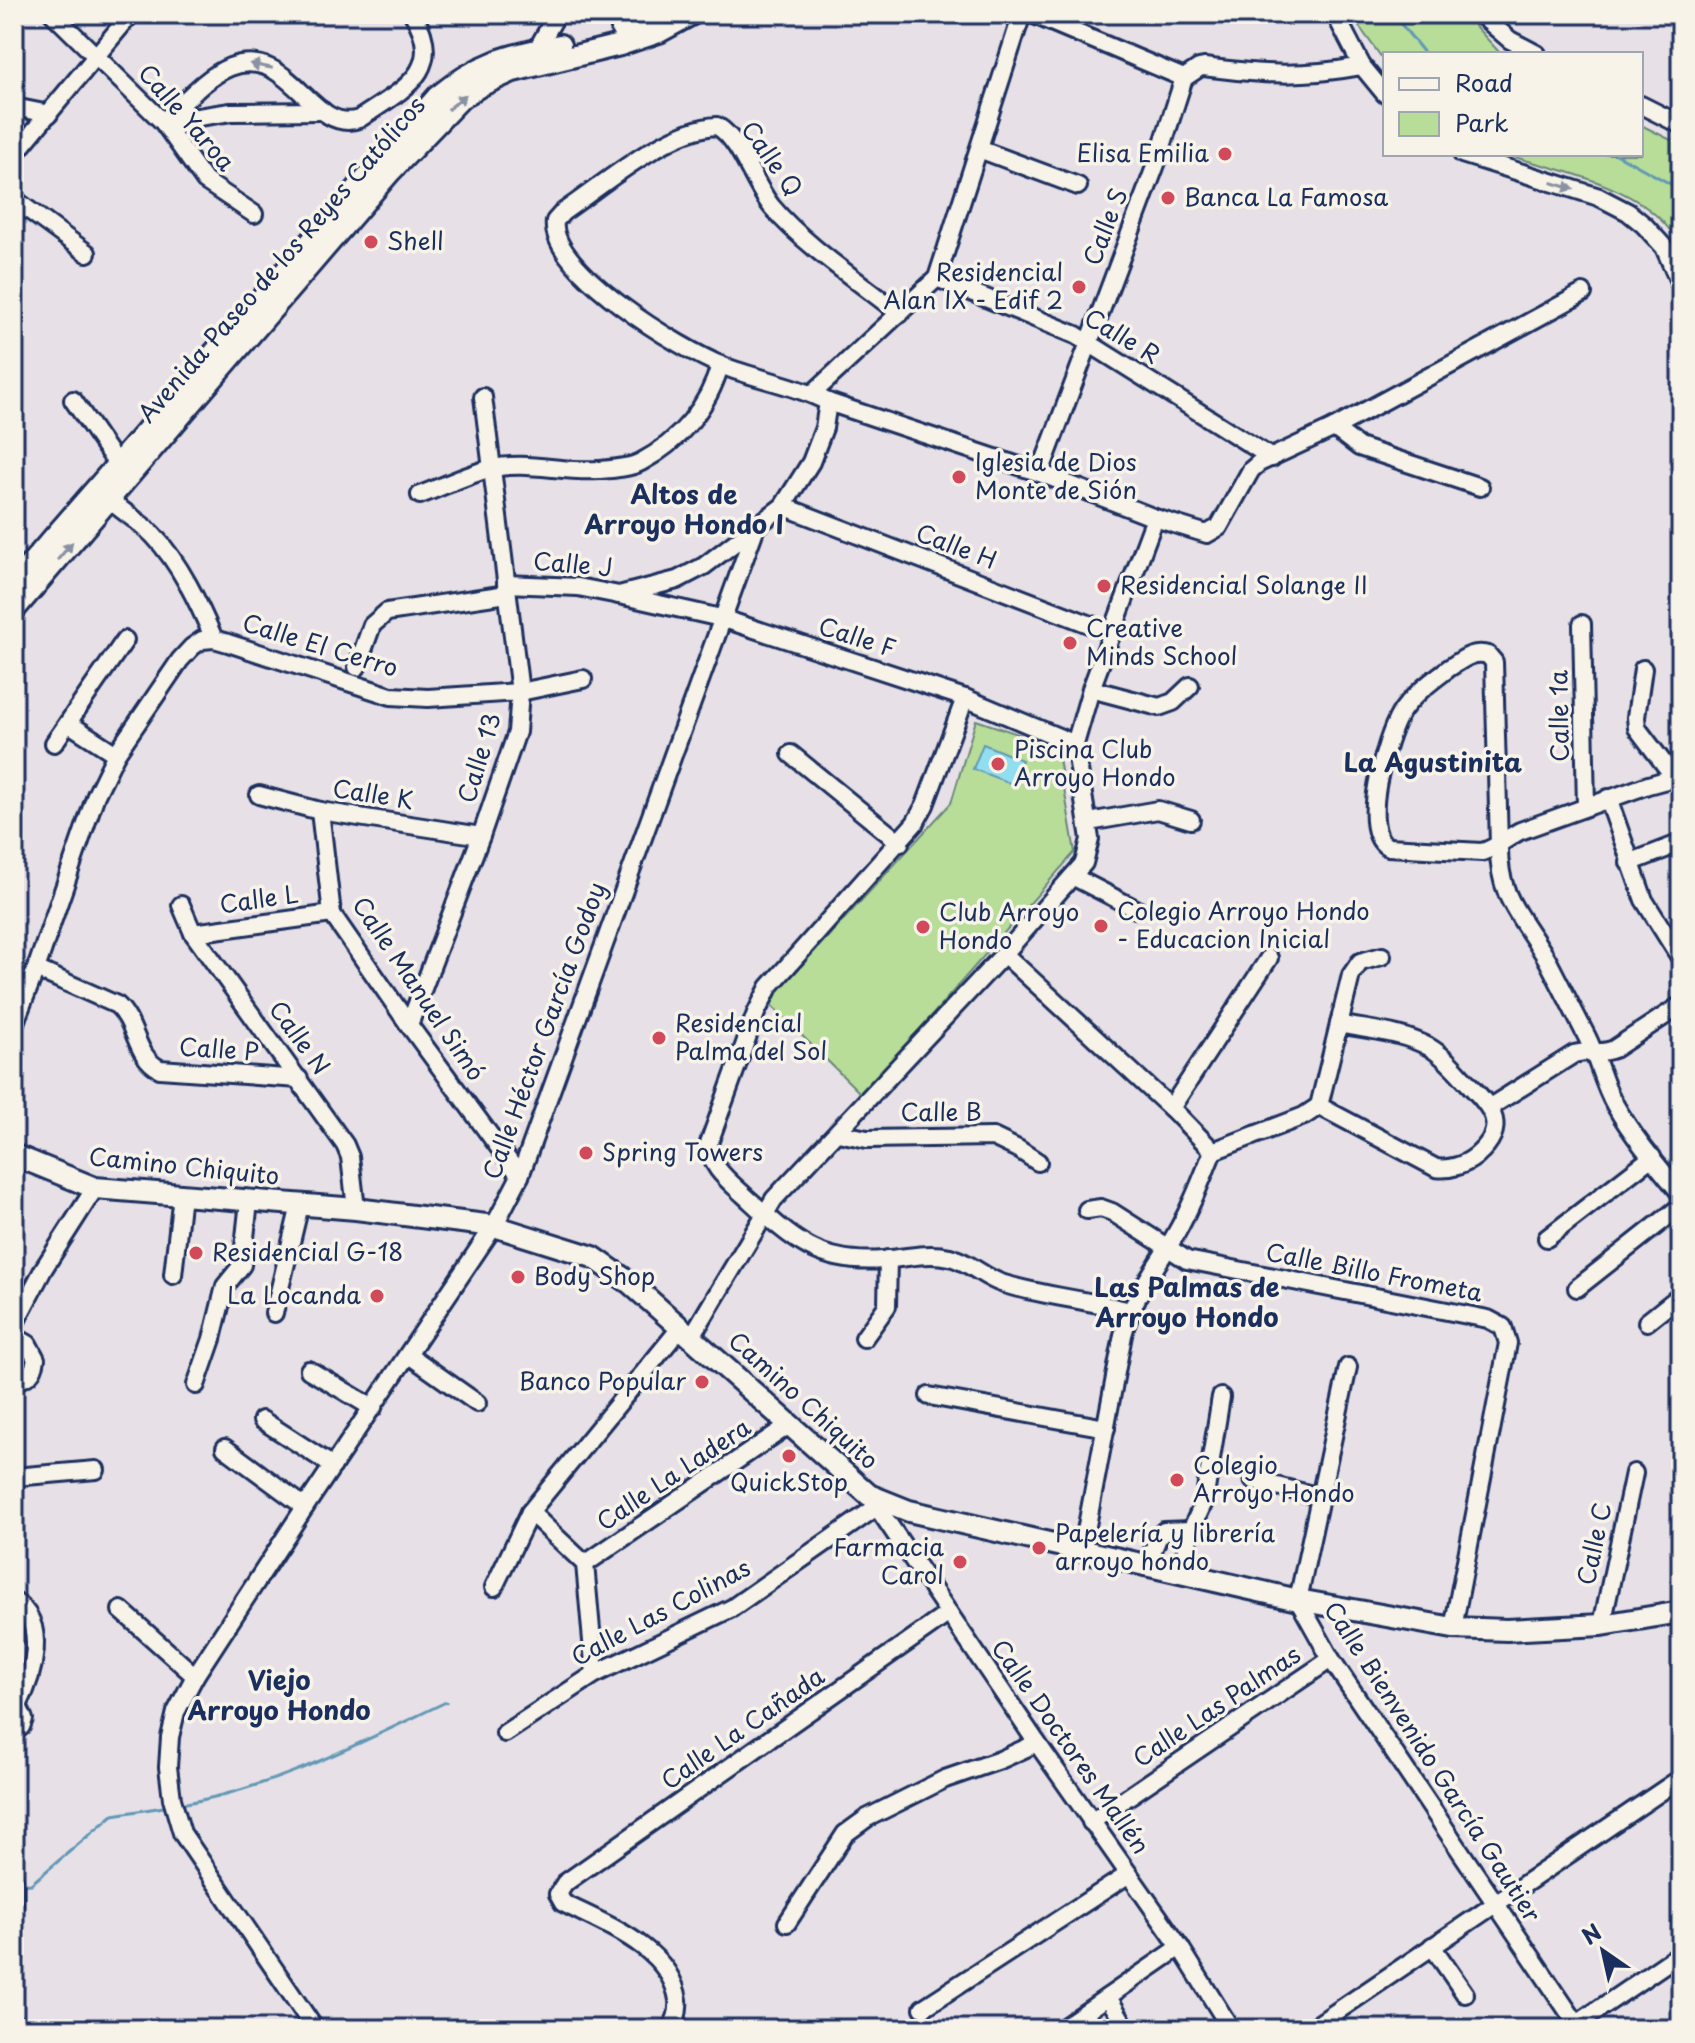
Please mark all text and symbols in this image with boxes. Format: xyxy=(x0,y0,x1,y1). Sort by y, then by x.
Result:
legend xyxy=(1383,52,1643,156)
street label: Calle Yaroa xyxy=(131,55,244,178)
one-way arrow xyxy=(248,60,273,72)
text: Road xyxy=(1455,64,1513,100)
street label: Avenida Paseo de los Reyes Católicos xyxy=(128,88,433,430)
one-way arrow xyxy=(447,94,467,111)
text: Park xyxy=(1455,104,1509,140)
street label: Calle Q xyxy=(733,113,812,203)
place label: Elisa Emilia xyxy=(1077,134,1209,170)
marker: Elisa Emilia xyxy=(1216,145,1234,163)
place label: Banca La Famosa xyxy=(1184,178,1388,214)
one-way arrow xyxy=(1551,180,1575,193)
street label: Calle S xyxy=(1073,182,1135,270)
marker: Banca La Famosa xyxy=(1159,189,1177,207)
place label: Shell xyxy=(387,222,444,258)
marker: Shell xyxy=(362,233,380,251)
place label: Residencial Alan IX - Edif 2 xyxy=(883,253,1063,317)
marker: Residencial Alan IX - Edif 2 xyxy=(1070,278,1088,296)
street label: Calle R xyxy=(1078,299,1168,372)
place label: Iglesia de Dios Monte de Sión xyxy=(975,443,1137,507)
marker: Iglesia de Dios Monte de Sión xyxy=(950,468,968,486)
district label: Altos de Arroyo Hondo I xyxy=(583,474,784,543)
street label: Calle H xyxy=(911,513,1002,577)
one-way arrow xyxy=(56,541,73,561)
street label: Calle J xyxy=(532,542,615,584)
place label: Residencial Solange II xyxy=(1120,566,1368,602)
marker: Residencial Solange II xyxy=(1095,577,1113,595)
street label: Calle El Cerro xyxy=(238,603,403,685)
street label: Calle F xyxy=(814,607,901,666)
place label: Creative Minds School xyxy=(1086,609,1238,673)
marker: Creative Minds School xyxy=(1061,634,1079,652)
street label: Calle 1a xyxy=(1539,670,1577,762)
street label: Calle 13 xyxy=(447,708,509,807)
place label: Piscina Club Arroyo Hondo xyxy=(1014,730,1176,794)
district label: La Agustinita xyxy=(1344,742,1522,781)
marker: Piscina Club Arroyo Hondo xyxy=(989,755,1007,773)
street label: Calle K xyxy=(330,769,416,817)
street label: Calle L xyxy=(217,875,300,921)
street label: Calle Héctor García Godoy xyxy=(472,877,614,1184)
street label: Calle Manuel Simó xyxy=(345,889,495,1087)
place label: Colegio Arroyo Hondo - Educacion Inicial xyxy=(1117,892,1370,956)
place label: Club Arroyo Hondo xyxy=(939,893,1079,957)
marker: Colegio Arroyo Hondo - Educacion Inicial xyxy=(1092,917,1110,935)
marker: Club Arroyo Hondo xyxy=(914,918,932,936)
street label: Calle N xyxy=(261,992,340,1081)
place label: Residencial Palma del Sol xyxy=(675,1004,827,1068)
street label: Calle P xyxy=(178,1027,260,1069)
marker: Residencial Palma del Sol xyxy=(650,1029,668,1047)
street label: Calle B xyxy=(900,1093,982,1129)
place label: Spring Towers xyxy=(602,1133,763,1169)
street label: Camino Chiquito xyxy=(87,1137,281,1193)
marker: Spring Towers xyxy=(577,1144,595,1162)
street label: Calle Billo Frometa xyxy=(1263,1232,1486,1310)
place label: Residencial G-18 xyxy=(212,1233,403,1269)
marker: Residencial G-18 xyxy=(187,1244,205,1262)
place label: Body Shop xyxy=(534,1257,655,1293)
district label: Las Palmas de Arroyo Hondo xyxy=(1094,1267,1280,1336)
marker: Body Shop xyxy=(509,1268,527,1286)
place label: La Locanda xyxy=(227,1276,361,1312)
marker: La Locanda xyxy=(368,1287,386,1305)
street label: Camino Chiquito xyxy=(721,1322,887,1477)
place label: Banco Popular xyxy=(519,1362,686,1398)
marker: Banco Popular xyxy=(693,1373,711,1391)
street label: Calle La Ladera xyxy=(588,1408,758,1538)
place label: Colegio Arroyo Hondo xyxy=(1193,1446,1355,1510)
marker: QuickStop xyxy=(780,1447,798,1465)
place label: QuickStop xyxy=(730,1463,848,1499)
marker: Colegio Arroyo Hondo xyxy=(1168,1471,1186,1489)
street label: Calle C xyxy=(1567,1499,1619,1588)
place label: Papelería y librería arroyo hondo xyxy=(1055,1514,1275,1578)
place label: Farmacia Carol xyxy=(833,1528,944,1592)
marker: Papelería y librería arroyo hondo xyxy=(1030,1539,1048,1557)
street label: Calle Las Colinas xyxy=(564,1549,756,1674)
marker: Farmacia Carol xyxy=(951,1553,969,1571)
street label: Calle Bienvenido García Gautier xyxy=(1316,1594,1551,1928)
street label: Calle Doctores Mallén xyxy=(984,1631,1160,1861)
street label: Calle Las Palmas xyxy=(1125,1636,1307,1775)
street label: Calle La Cañada xyxy=(653,1658,831,1797)
district label: Viejo Arroyo Hondo xyxy=(186,1660,371,1729)
north arrow xyxy=(1563,1911,1643,1991)
text: N xyxy=(1575,1915,1607,1952)

